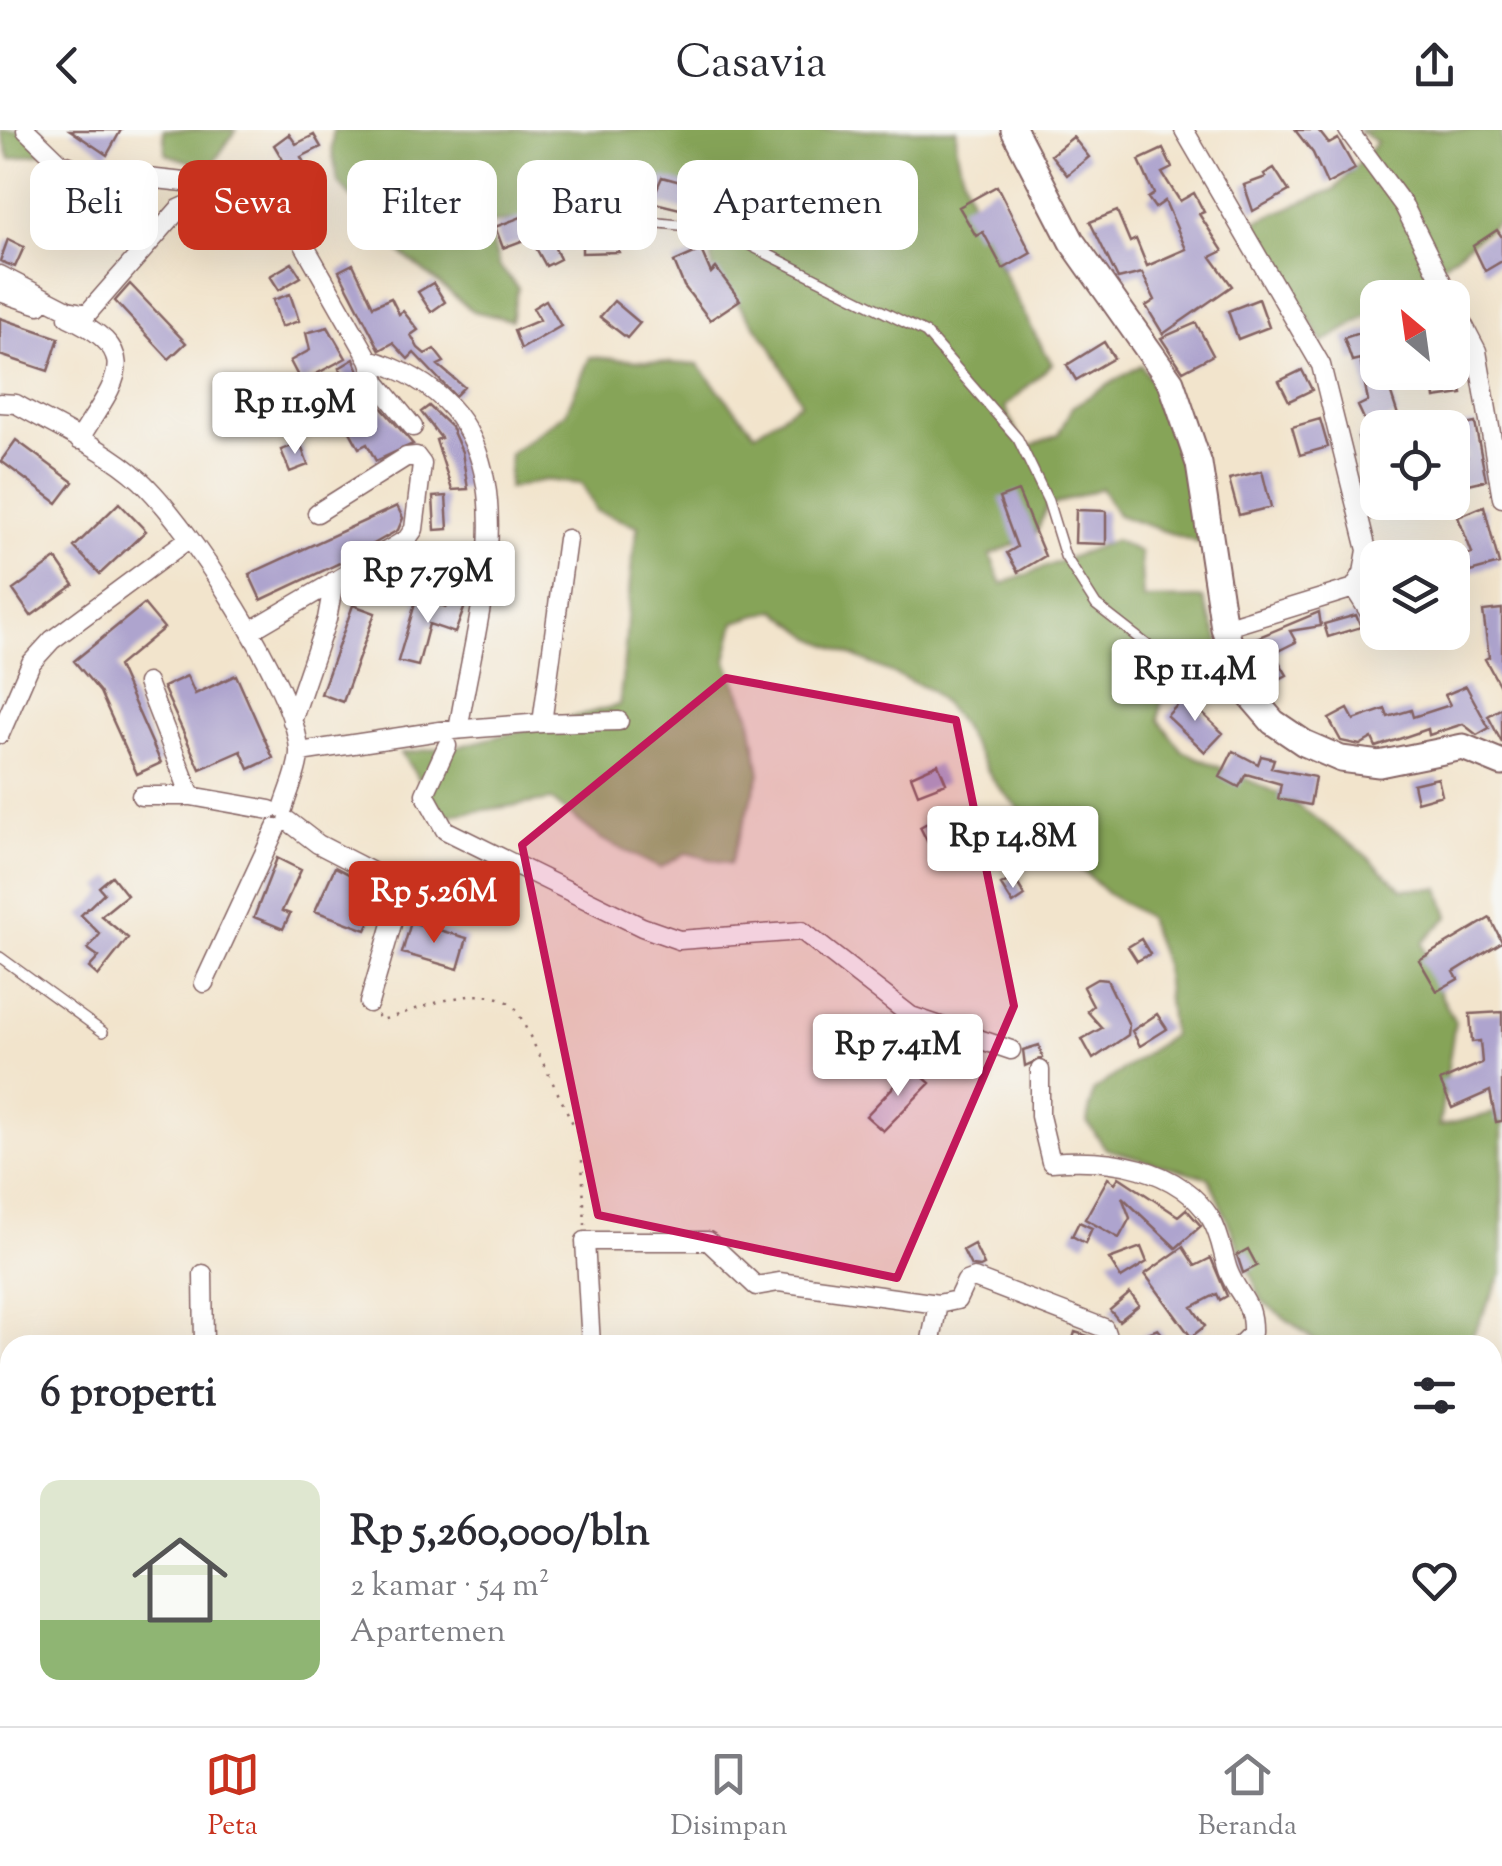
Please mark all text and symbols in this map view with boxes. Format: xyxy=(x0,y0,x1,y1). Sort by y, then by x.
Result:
text: Casavia xyxy=(675,33,827,98)
icon: back xyxy=(40,38,95,93)
icon: share xyxy=(1407,38,1462,93)
chip: Beli xyxy=(30,160,158,250)
chip: Sewa xyxy=(178,160,327,250)
chip: Filter xyxy=(347,160,497,250)
chip: Baru xyxy=(517,160,657,250)
chip: Apartemen xyxy=(677,160,918,250)
north arrow xyxy=(1360,280,1470,390)
map controls xyxy=(1360,280,1470,650)
pin: Rp 11.9M xyxy=(192,372,398,457)
text: Rp 11.9M xyxy=(234,381,356,427)
button: locate xyxy=(1360,410,1470,520)
button: layers xyxy=(1360,540,1470,650)
pin: Rp 7.79M xyxy=(325,541,531,626)
text: Rp 7.79M xyxy=(363,550,493,596)
pin: Rp 11.4M xyxy=(1092,639,1298,724)
text: Rp 11.4M xyxy=(1134,648,1256,694)
pin: Rp 14.8M xyxy=(910,806,1116,891)
text: Rp 14.8M xyxy=(949,815,1077,861)
pin: Rp 5.26M xyxy=(331,861,537,946)
text: Rp 5.26M xyxy=(371,870,497,916)
pin: Rp 7.41M xyxy=(795,1014,1001,1099)
text: Rp 7.41M xyxy=(835,1023,961,1069)
text: 6 properti xyxy=(40,1365,216,1425)
icon: filters xyxy=(1407,1368,1462,1423)
text: Rp 5,260,000/bln xyxy=(350,1504,650,1564)
icon: home xyxy=(120,1520,240,1640)
icon: heart xyxy=(1407,1553,1462,1608)
text: 2 kamar · 54 m² xyxy=(350,1564,550,1610)
text: Apartemen xyxy=(350,1610,506,1656)
tab: Peta xyxy=(205,1747,260,1847)
tab: Disimpan xyxy=(670,1747,787,1847)
tab: Beranda xyxy=(1198,1747,1297,1847)

